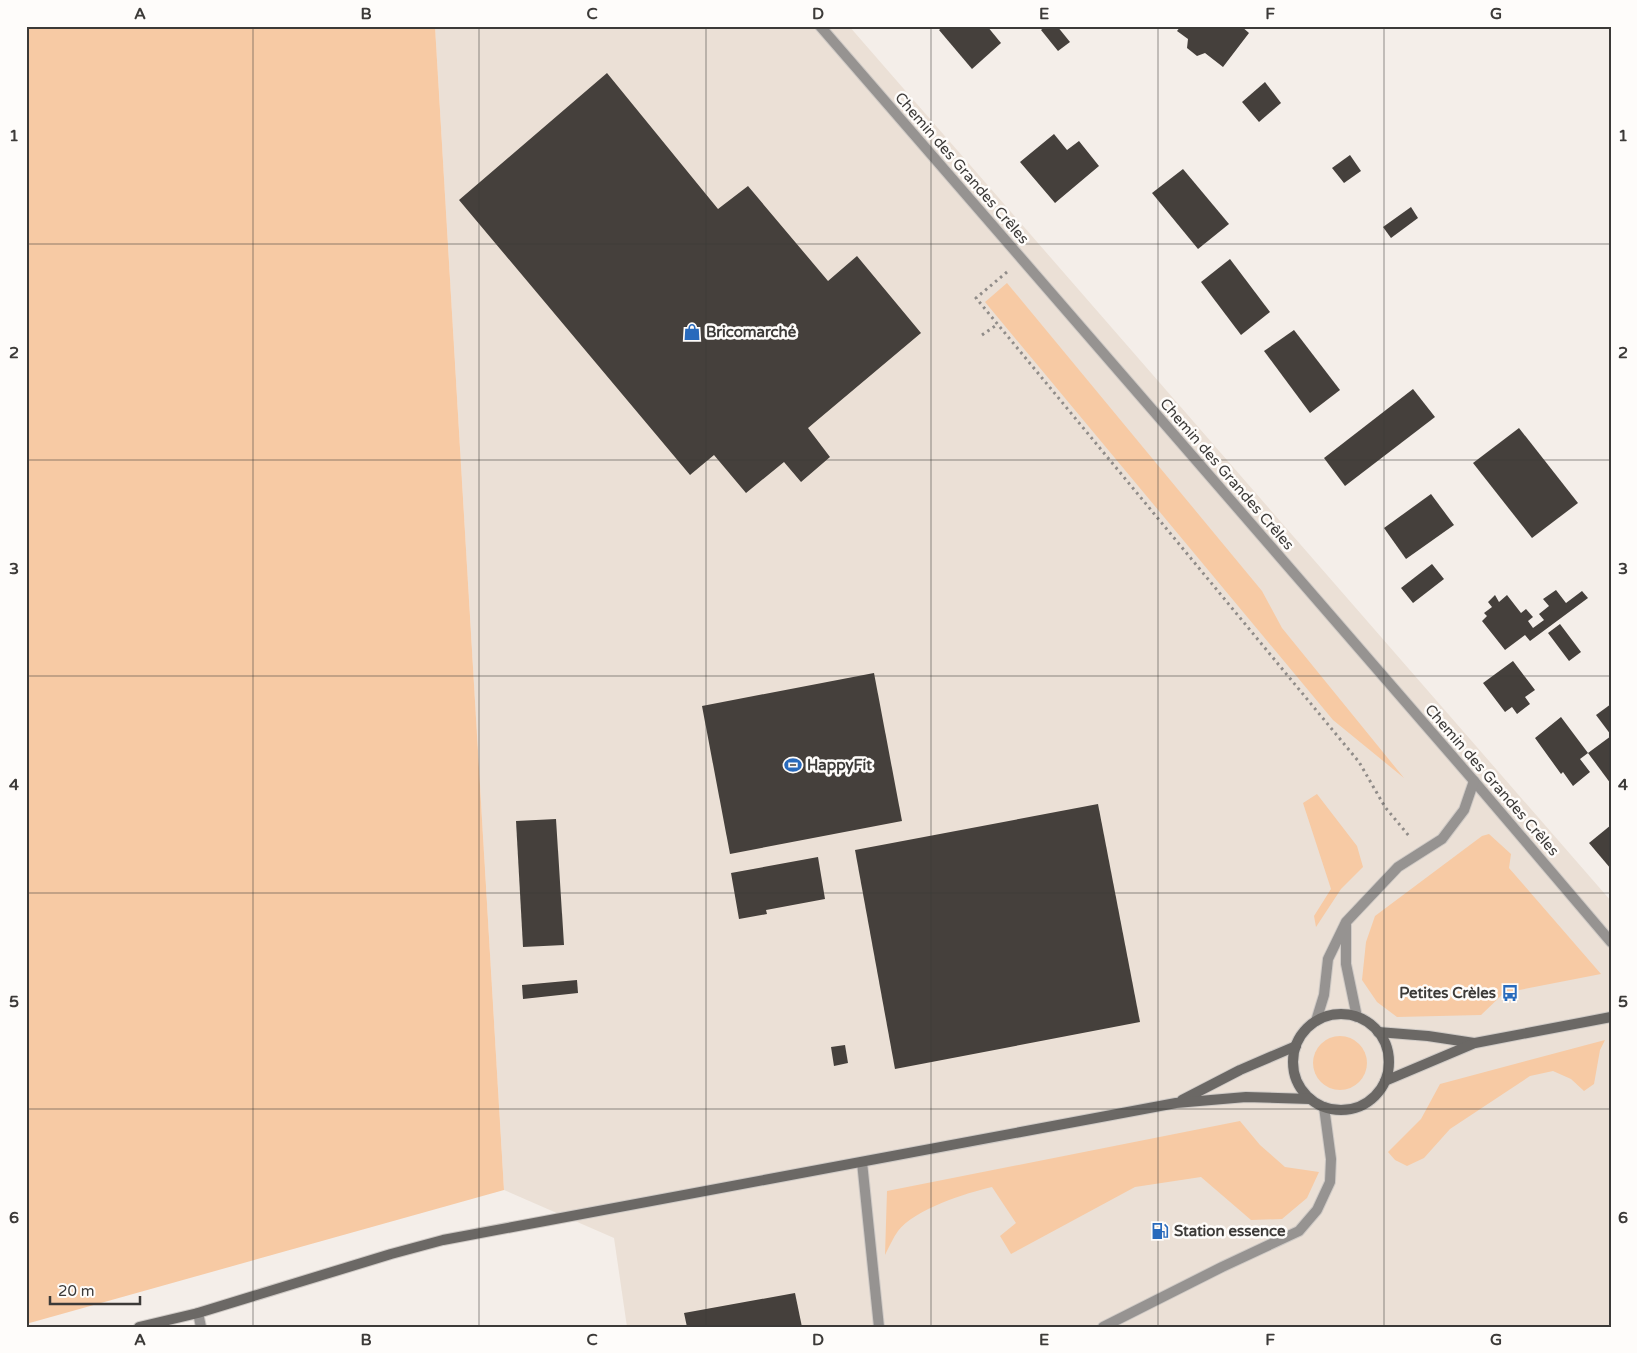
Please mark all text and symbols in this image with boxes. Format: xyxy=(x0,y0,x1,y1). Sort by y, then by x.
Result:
text: A xyxy=(134,4,146,24)
text: B xyxy=(360,4,372,24)
text: C xyxy=(586,4,598,24)
text: D xyxy=(812,4,824,24)
text: E xyxy=(1039,4,1049,24)
text: F xyxy=(1265,4,1275,24)
text: G xyxy=(1490,4,1502,24)
street label: Chemin des Grandes Crêles xyxy=(891,88,1033,248)
text: 1 xyxy=(9,126,19,146)
text: 1 xyxy=(1618,126,1628,146)
shop icon: Bricomarché xyxy=(682,322,702,342)
place label: Bricomarché xyxy=(706,323,797,341)
text: 2 xyxy=(9,343,19,363)
text: 2 xyxy=(1618,343,1628,363)
street label: Chemin des Grandes Crêles xyxy=(1156,394,1298,554)
text: 3 xyxy=(9,559,19,579)
text: 3 xyxy=(1618,559,1628,579)
street label: Chemin des Grandes Crêles xyxy=(1421,700,1563,860)
sports icon: HappyFit xyxy=(783,755,803,775)
place label: HappyFit xyxy=(807,756,872,775)
text: 4 xyxy=(9,775,19,795)
text: 4 xyxy=(1618,775,1628,795)
bus stop icon: Petites Crèles xyxy=(1500,983,1520,1003)
place label: Petites Crèles xyxy=(1399,984,1496,1002)
text: 5 xyxy=(9,992,19,1012)
text: 5 xyxy=(1618,992,1628,1012)
text: 6 xyxy=(9,1208,19,1228)
text: 6 xyxy=(1618,1208,1628,1228)
fuel station icon: Station essence xyxy=(1150,1221,1170,1241)
place label: Station essence xyxy=(1174,1222,1286,1240)
scale bar xyxy=(50,1273,140,1305)
text: 20 m xyxy=(58,1282,95,1300)
text: A xyxy=(134,1330,146,1350)
text: B xyxy=(360,1330,372,1350)
text: C xyxy=(586,1330,598,1350)
text: D xyxy=(812,1330,824,1350)
text: E xyxy=(1039,1330,1049,1350)
text: F xyxy=(1265,1330,1275,1350)
text: G xyxy=(1490,1330,1502,1350)

